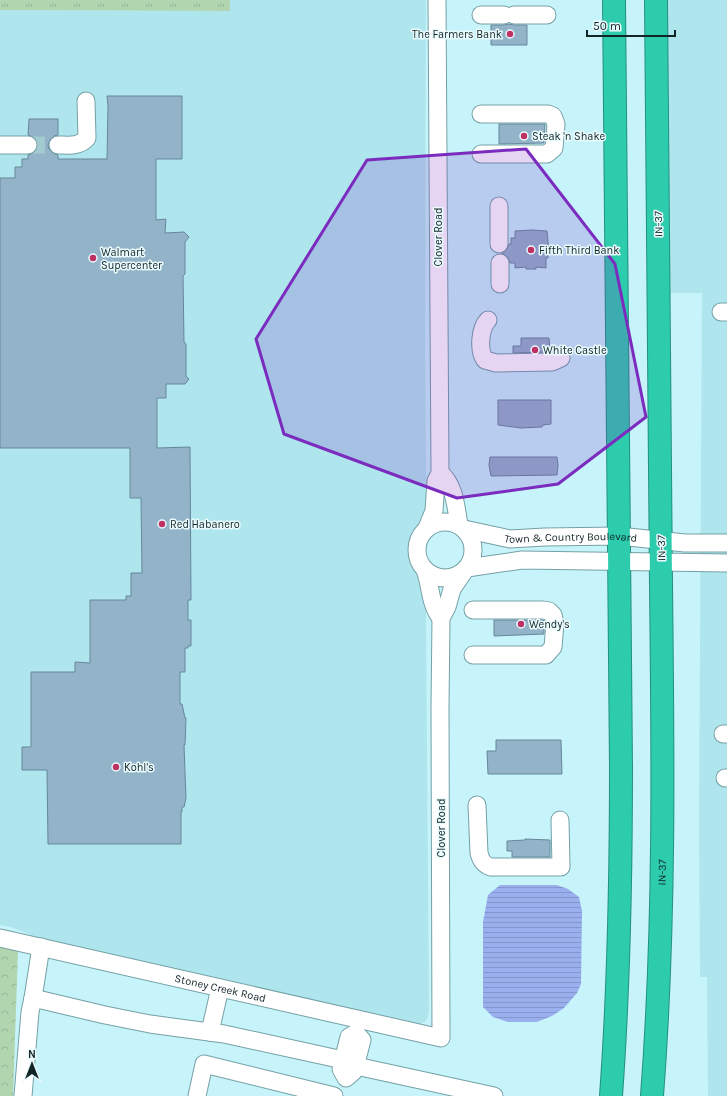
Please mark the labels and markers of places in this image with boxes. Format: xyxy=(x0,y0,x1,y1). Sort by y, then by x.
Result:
place label: The Farmers Bank xyxy=(412,28,502,41)
marker: The Farmers Bank xyxy=(505,29,515,39)
place label: Steak 'n Shake xyxy=(532,130,606,143)
marker: Steak 'n Shake xyxy=(519,131,529,141)
place label: Fifth Third Bank xyxy=(539,244,619,257)
marker: Fifth Third Bank xyxy=(526,245,536,255)
place label: Walmart Supercenter xyxy=(101,246,162,272)
marker: Walmart Supercenter xyxy=(88,253,98,263)
place label: White Castle xyxy=(543,344,607,357)
marker: White Castle xyxy=(530,345,540,355)
place label: Red Habanero xyxy=(170,518,240,531)
marker: Red Habanero xyxy=(157,519,167,529)
place label: Wendy's xyxy=(529,618,570,631)
marker: Wendy's xyxy=(516,619,526,629)
place label: Kohl's xyxy=(124,761,154,774)
marker: Kohl's xyxy=(111,762,121,772)

